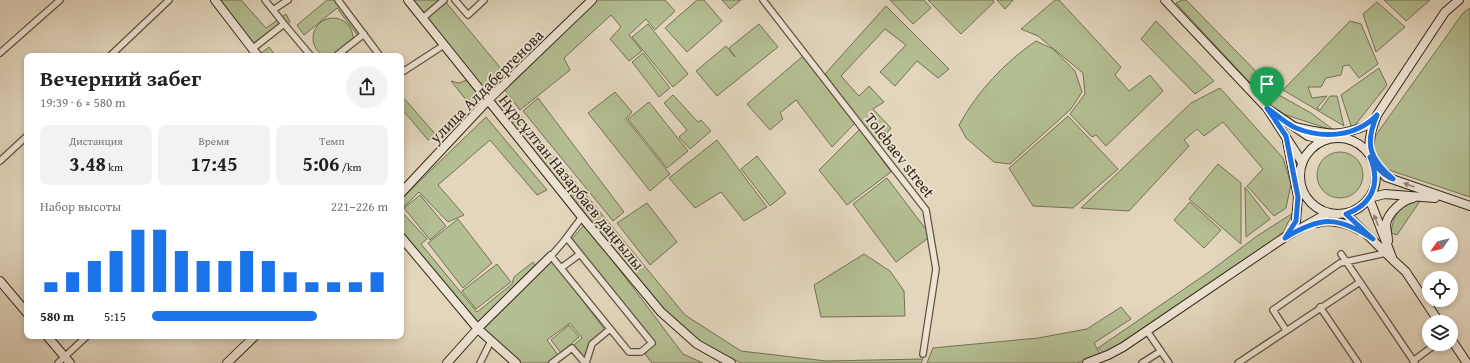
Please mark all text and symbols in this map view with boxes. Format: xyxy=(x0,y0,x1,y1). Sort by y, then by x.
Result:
street label: улица Алдабергенова xyxy=(423,23,549,149)
text: Вечерний забег xyxy=(40,62,201,94)
button: share xyxy=(346,66,388,108)
pin xyxy=(1250,67,1284,108)
icon: arrive xyxy=(1256,73,1278,95)
street label: Нұрсұлтан Назарбаев даңғылы xyxy=(493,89,651,275)
text: 19:39 · 6 × 580 m xyxy=(40,93,126,112)
street label: Tolebaev street xyxy=(859,107,941,203)
text: Дистанция xyxy=(69,133,123,149)
text: Время xyxy=(199,133,229,149)
text: Темп xyxy=(319,133,345,149)
text: 3.48 xyxy=(69,149,106,178)
text: 17:45 xyxy=(190,149,238,178)
text: 5:06 xyxy=(303,149,339,178)
text: km xyxy=(106,159,123,175)
text: /km xyxy=(339,159,361,175)
one-way arrow xyxy=(1403,182,1415,188)
text: Набор высоты xyxy=(40,197,121,216)
text: 221–226 m xyxy=(331,197,388,216)
one-way arrow xyxy=(1373,213,1379,225)
north arrow xyxy=(1422,227,1458,263)
map controls xyxy=(1422,227,1458,351)
button: locate xyxy=(1422,271,1458,307)
text: 580 m xyxy=(40,307,74,326)
text: 5:15 xyxy=(104,307,126,326)
button: layers xyxy=(1422,315,1458,351)

